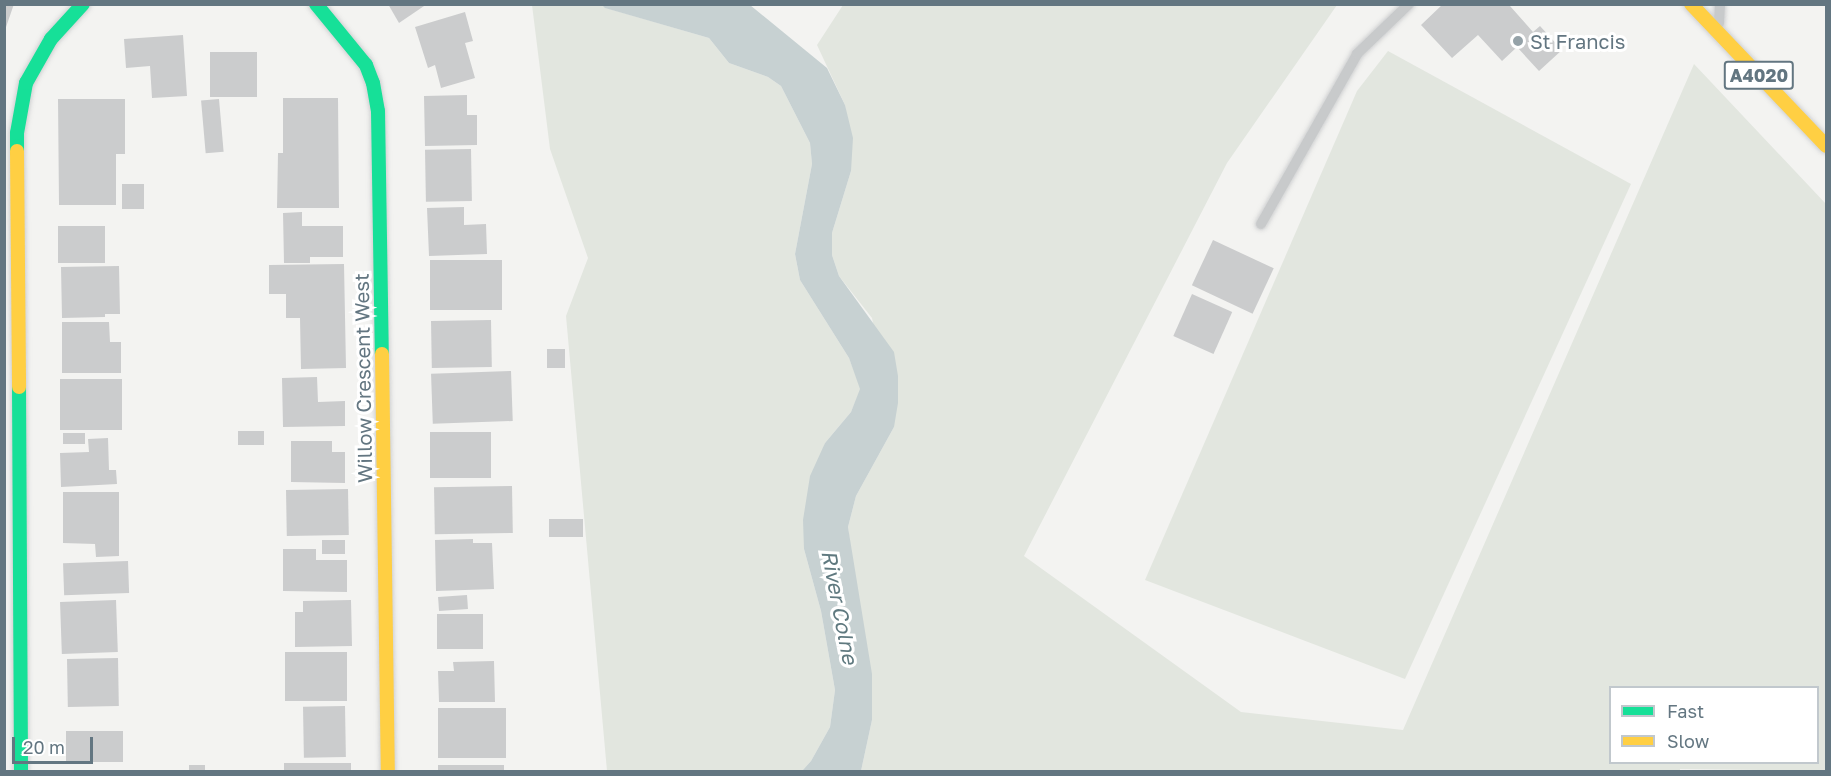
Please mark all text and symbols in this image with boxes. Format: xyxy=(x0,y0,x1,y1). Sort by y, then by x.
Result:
place label: St Francis xyxy=(1530,29,1625,53)
marker: St Francis xyxy=(1511,34,1525,48)
road number: A4020 xyxy=(1723,60,1795,90)
street label: Willow Crescent West xyxy=(349,273,377,483)
water label: River Colne xyxy=(817,548,863,666)
legend xyxy=(1609,686,1819,764)
text: Fast xyxy=(1667,700,1704,722)
scale bar xyxy=(15,725,96,763)
text: Slow xyxy=(1667,730,1709,752)
text: 20 m xyxy=(23,736,65,758)

